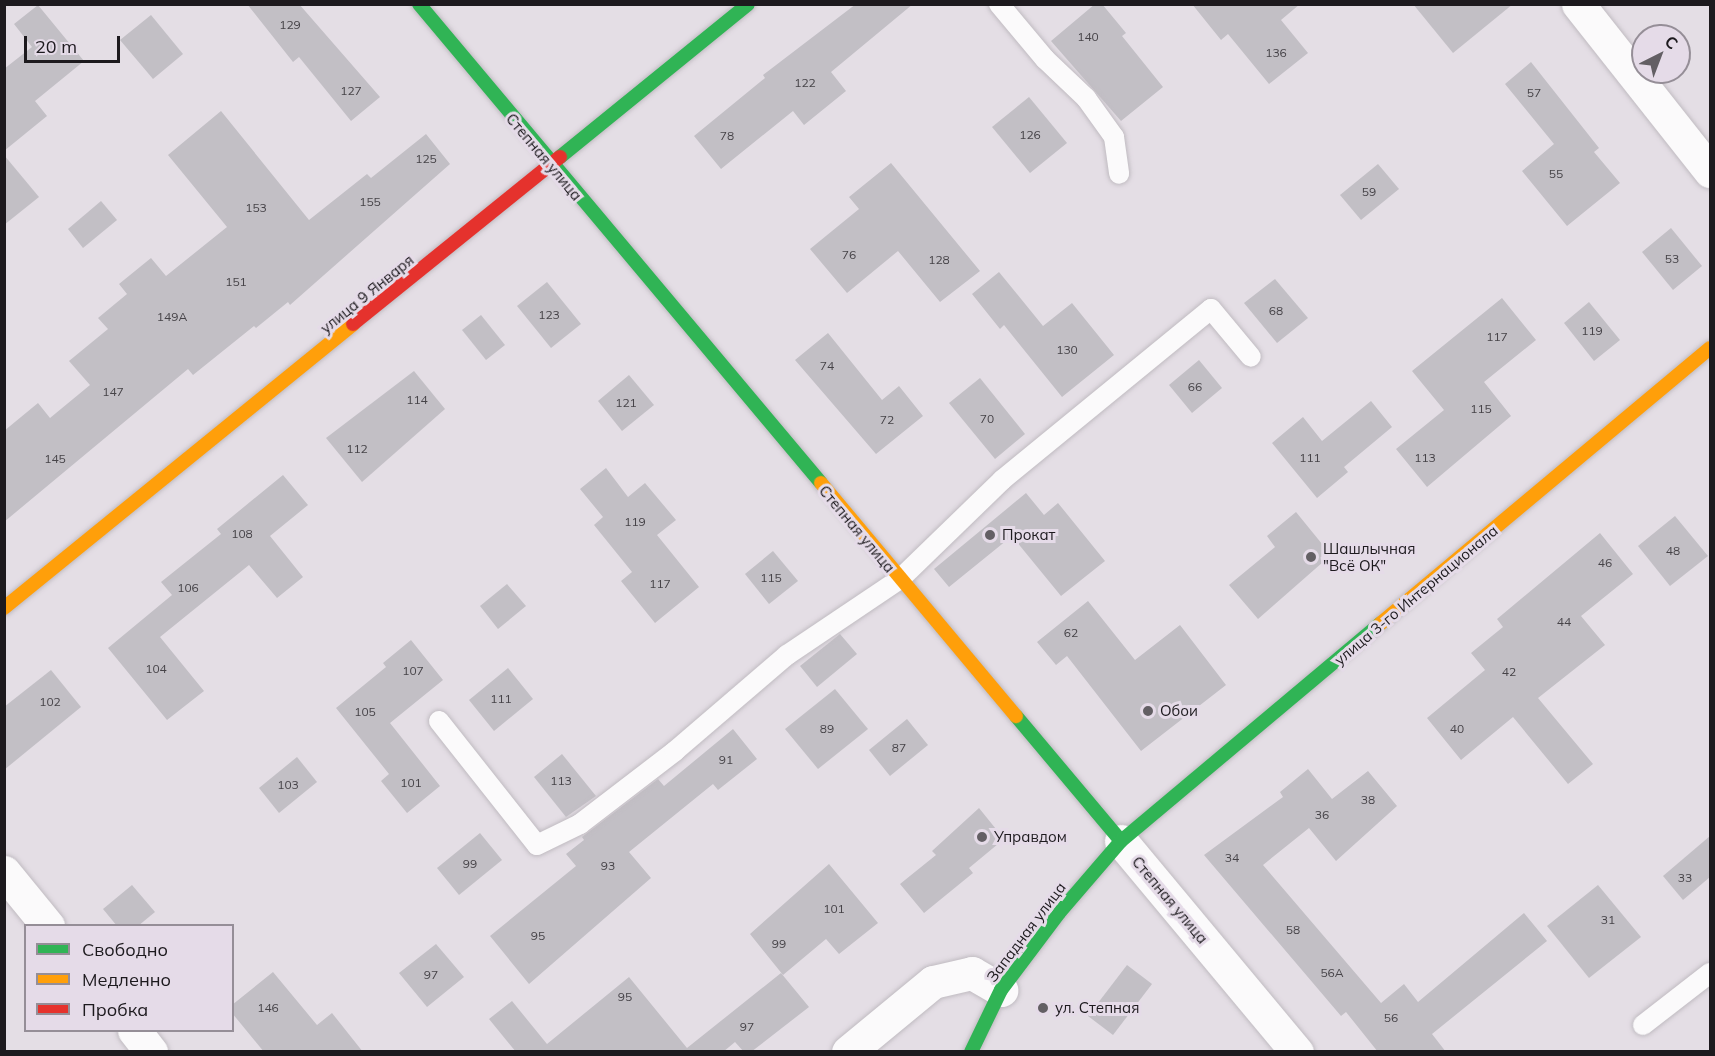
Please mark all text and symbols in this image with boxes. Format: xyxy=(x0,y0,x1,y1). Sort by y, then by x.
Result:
house number: 129 xyxy=(279,18,301,32)
scale bar xyxy=(27,24,123,62)
north arrow xyxy=(1631,24,1691,84)
house number: 140 xyxy=(1077,30,1099,44)
text: С xyxy=(1661,31,1682,53)
text: 20 m xyxy=(35,35,77,58)
house number: 136 xyxy=(1265,46,1287,60)
house number: 122 xyxy=(794,76,816,90)
house number: 127 xyxy=(340,84,362,98)
house number: 57 xyxy=(1527,86,1541,100)
street label: Степная улица xyxy=(502,110,586,204)
house number: 126 xyxy=(1019,128,1041,142)
house number: 78 xyxy=(720,129,734,143)
house number: 125 xyxy=(415,152,437,166)
house number: 55 xyxy=(1549,167,1563,181)
house number: 59 xyxy=(1362,185,1376,199)
house number: 155 xyxy=(359,195,381,209)
house number: 153 xyxy=(245,201,267,215)
house number: 76 xyxy=(842,248,856,262)
street label: улица 9 Января xyxy=(317,251,417,337)
house number: 53 xyxy=(1665,252,1679,266)
house number: 128 xyxy=(928,253,950,267)
house number: 151 xyxy=(225,275,247,289)
house number: 68 xyxy=(1269,304,1283,318)
house number: 123 xyxy=(538,308,560,322)
house number: 149А xyxy=(157,310,187,324)
house number: 119 xyxy=(1581,324,1603,338)
house number: 117 xyxy=(1486,330,1508,344)
house number: 130 xyxy=(1056,343,1078,357)
house number: 74 xyxy=(820,359,834,373)
house number: 66 xyxy=(1188,380,1202,394)
house number: 147 xyxy=(102,385,124,399)
house number: 114 xyxy=(406,393,428,407)
house number: 121 xyxy=(615,396,637,410)
house number: 115 xyxy=(1470,402,1492,416)
house number: 70 xyxy=(980,412,994,426)
house number: 72 xyxy=(880,413,894,427)
house number: 112 xyxy=(346,442,368,456)
house number: 111 xyxy=(1299,451,1321,465)
house number: 113 xyxy=(1414,451,1436,465)
house number: 145 xyxy=(44,452,66,466)
street label: Степная улица xyxy=(815,482,899,576)
house number: 119 xyxy=(624,515,646,529)
street label: улица 3-го Интернационала xyxy=(1331,521,1501,669)
place label: Прокат xyxy=(1002,526,1055,544)
house number: 108 xyxy=(231,527,253,541)
marker: Прокат xyxy=(983,528,997,542)
place label: Шашлычная "Всё ОК" xyxy=(1323,539,1415,574)
house number: 48 xyxy=(1666,544,1680,558)
marker: Шашлычная "Всё ОК" xyxy=(1304,550,1318,564)
house number: 46 xyxy=(1598,556,1612,570)
house number: 115 xyxy=(760,571,782,585)
house number: 117 xyxy=(649,577,671,591)
house number: 106 xyxy=(177,581,199,595)
house number: 44 xyxy=(1557,615,1571,629)
house number: 62 xyxy=(1064,626,1078,640)
house number: 104 xyxy=(145,662,167,676)
house number: 107 xyxy=(402,664,424,678)
house number: 42 xyxy=(1502,665,1516,679)
house number: 111 xyxy=(490,692,512,706)
house number: 102 xyxy=(39,695,61,709)
place label: Обои xyxy=(1160,702,1198,720)
marker: Обои xyxy=(1141,704,1155,718)
house number: 105 xyxy=(354,705,376,719)
house number: 89 xyxy=(820,722,834,736)
house number: 40 xyxy=(1450,722,1464,736)
house number: 87 xyxy=(892,741,906,755)
house number: 91 xyxy=(719,753,733,767)
house number: 113 xyxy=(550,774,572,788)
house number: 101 xyxy=(400,776,422,790)
house number: 103 xyxy=(277,778,299,792)
house number: 38 xyxy=(1361,793,1375,807)
house number: 36 xyxy=(1315,808,1329,822)
place label: Управдом xyxy=(994,828,1067,846)
marker: Управдом xyxy=(975,830,989,844)
house number: 34 xyxy=(1225,851,1239,865)
street label: Степная улица xyxy=(1128,853,1212,947)
house number: 99 xyxy=(463,857,477,871)
house number: 93 xyxy=(601,859,615,873)
house number: 33 xyxy=(1678,871,1692,885)
street label: Западная улица xyxy=(983,879,1069,985)
house number: 101 xyxy=(823,902,845,916)
house number: 31 xyxy=(1601,913,1615,927)
house number: 58 xyxy=(1286,923,1300,937)
legend xyxy=(24,924,234,1032)
house number: 95 xyxy=(531,929,545,943)
house number: 99 xyxy=(772,937,786,951)
text: Свободно xyxy=(82,938,168,961)
house number: 56А xyxy=(1320,966,1344,980)
text: Медленно xyxy=(82,968,171,991)
house number: 97 xyxy=(424,968,438,982)
house number: 95 xyxy=(618,990,632,1004)
text: Пробка xyxy=(82,998,148,1021)
place label: ул. Степная xyxy=(1055,999,1139,1017)
house number: 146 xyxy=(257,1001,279,1015)
marker: ул. Степная xyxy=(1036,1001,1050,1015)
house number: 56 xyxy=(1384,1011,1398,1025)
house number: 97 xyxy=(740,1020,754,1034)

